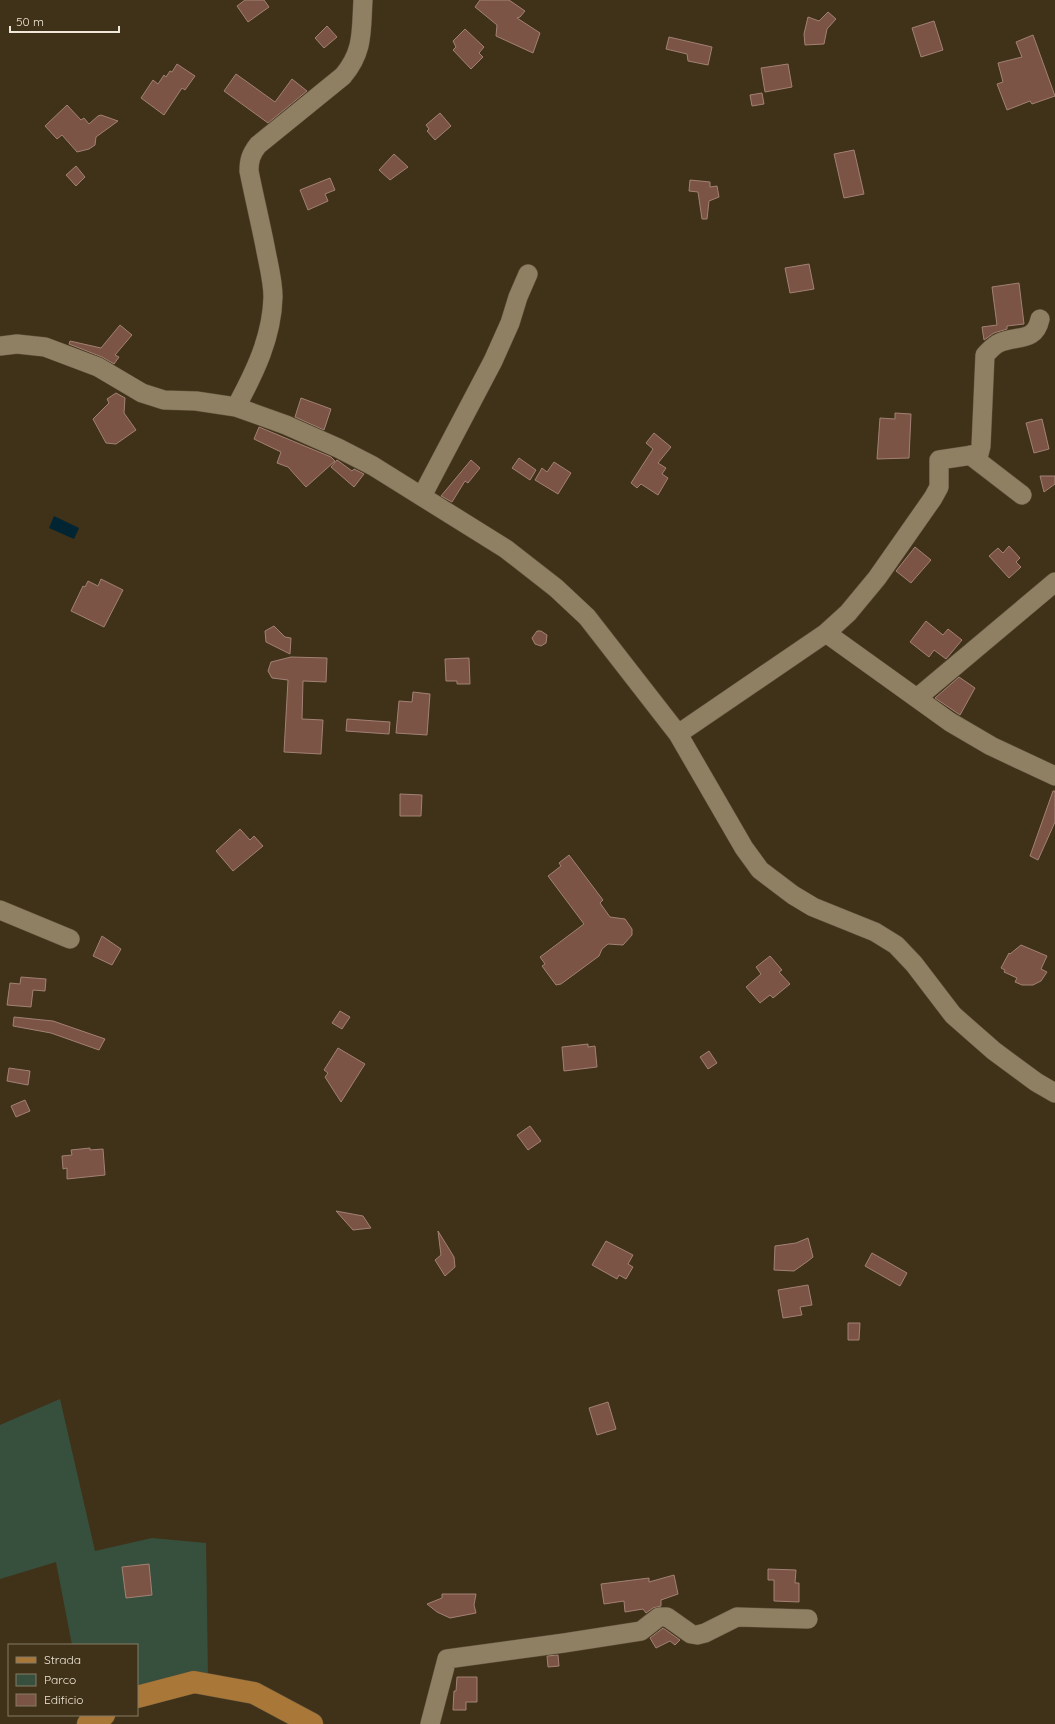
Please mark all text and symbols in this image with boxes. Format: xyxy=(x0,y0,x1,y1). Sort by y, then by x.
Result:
scale bar xyxy=(10,8,119,34)
text: 50 m xyxy=(16,14,44,29)
legend xyxy=(8,1644,138,1716)
text: Strada xyxy=(44,1652,81,1667)
text: Parco xyxy=(44,1672,76,1687)
text: Edificio xyxy=(44,1692,84,1707)

